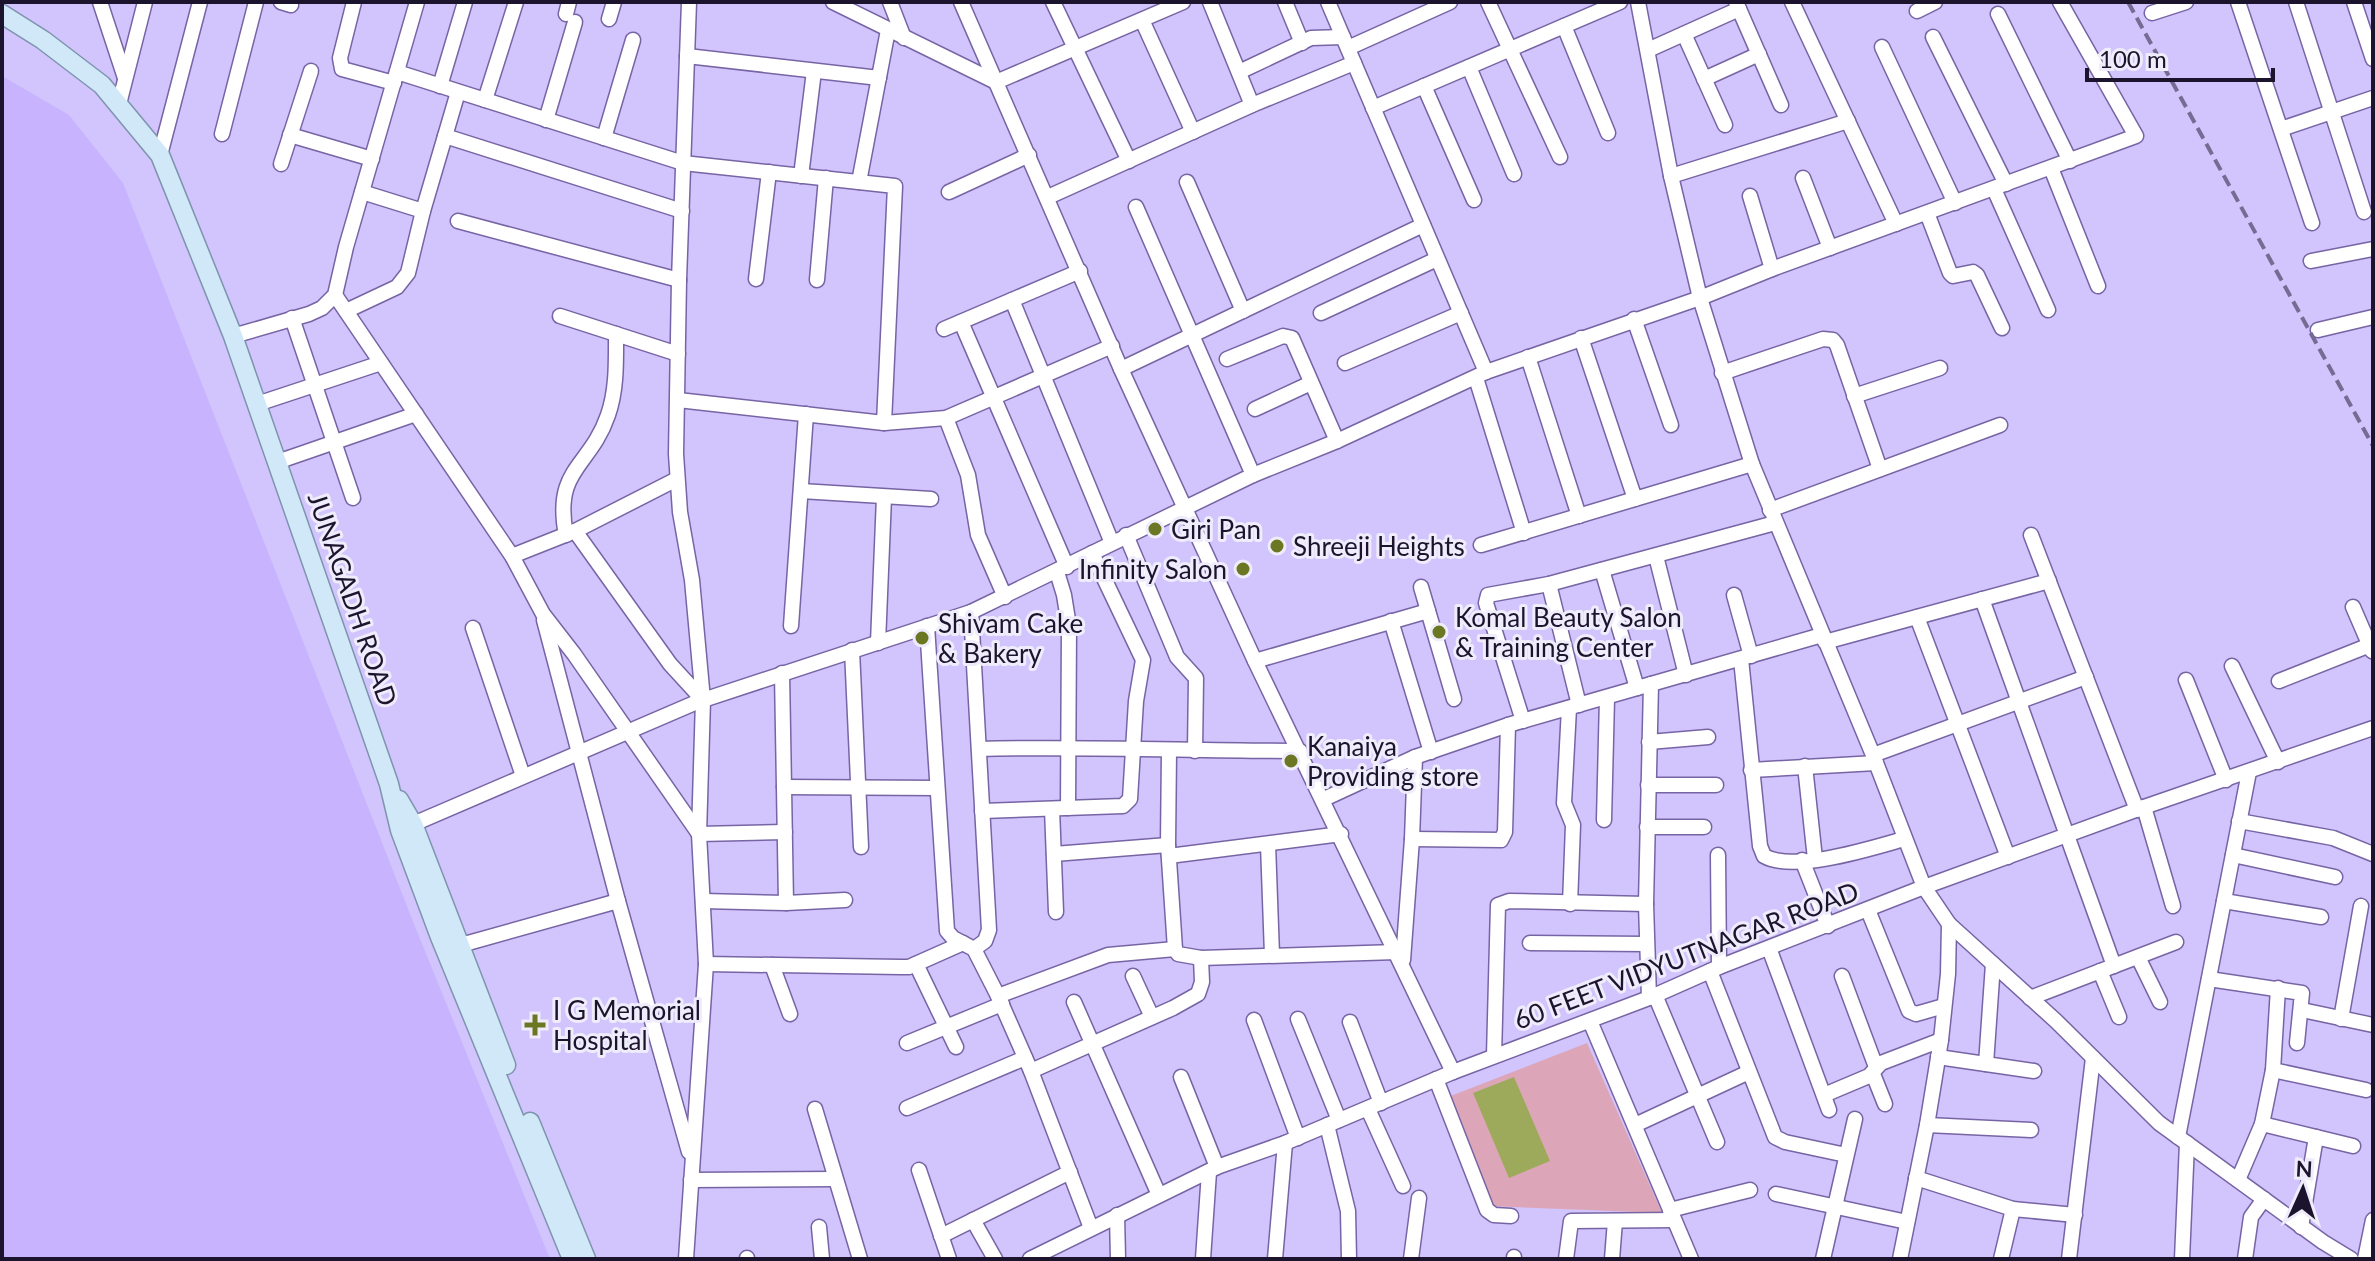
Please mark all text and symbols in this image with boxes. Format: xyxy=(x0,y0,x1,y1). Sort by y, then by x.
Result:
scale bar xyxy=(2087,32,2273,82)
text: 100 m xyxy=(2099,44,2167,73)
street label: JUNAGADH ROAD xyxy=(301,488,405,710)
place label: Giri Pan xyxy=(1171,513,1261,545)
marker: Giri Pan xyxy=(1146,520,1164,538)
place label: Shreeji Heights xyxy=(1293,530,1465,562)
marker: Shreeji Heights xyxy=(1268,537,1286,555)
place label: Infinity Salon xyxy=(1079,553,1227,585)
marker: Infinity Salon xyxy=(1234,560,1252,578)
place label: Komal Beauty Salon & Training Center xyxy=(1455,601,1682,663)
place label: Shivam Cake & Bakery xyxy=(938,607,1083,669)
marker: Komal Beauty Salon & Training Center xyxy=(1430,623,1448,641)
marker: Shivam Cake & Bakery xyxy=(913,629,931,647)
place label: Kanaiya Providing store xyxy=(1307,730,1479,792)
marker: Kanaiya Providing store xyxy=(1282,752,1300,770)
street label: 60 FEET VIDYUTNAGAR ROAD xyxy=(1509,874,1863,1036)
place label: I G Memorial Hospital xyxy=(553,994,701,1056)
marker: I G Memorial Hospital xyxy=(524,1014,546,1036)
north arrow xyxy=(2263,1149,2343,1229)
text: N xyxy=(2295,1155,2313,1182)

